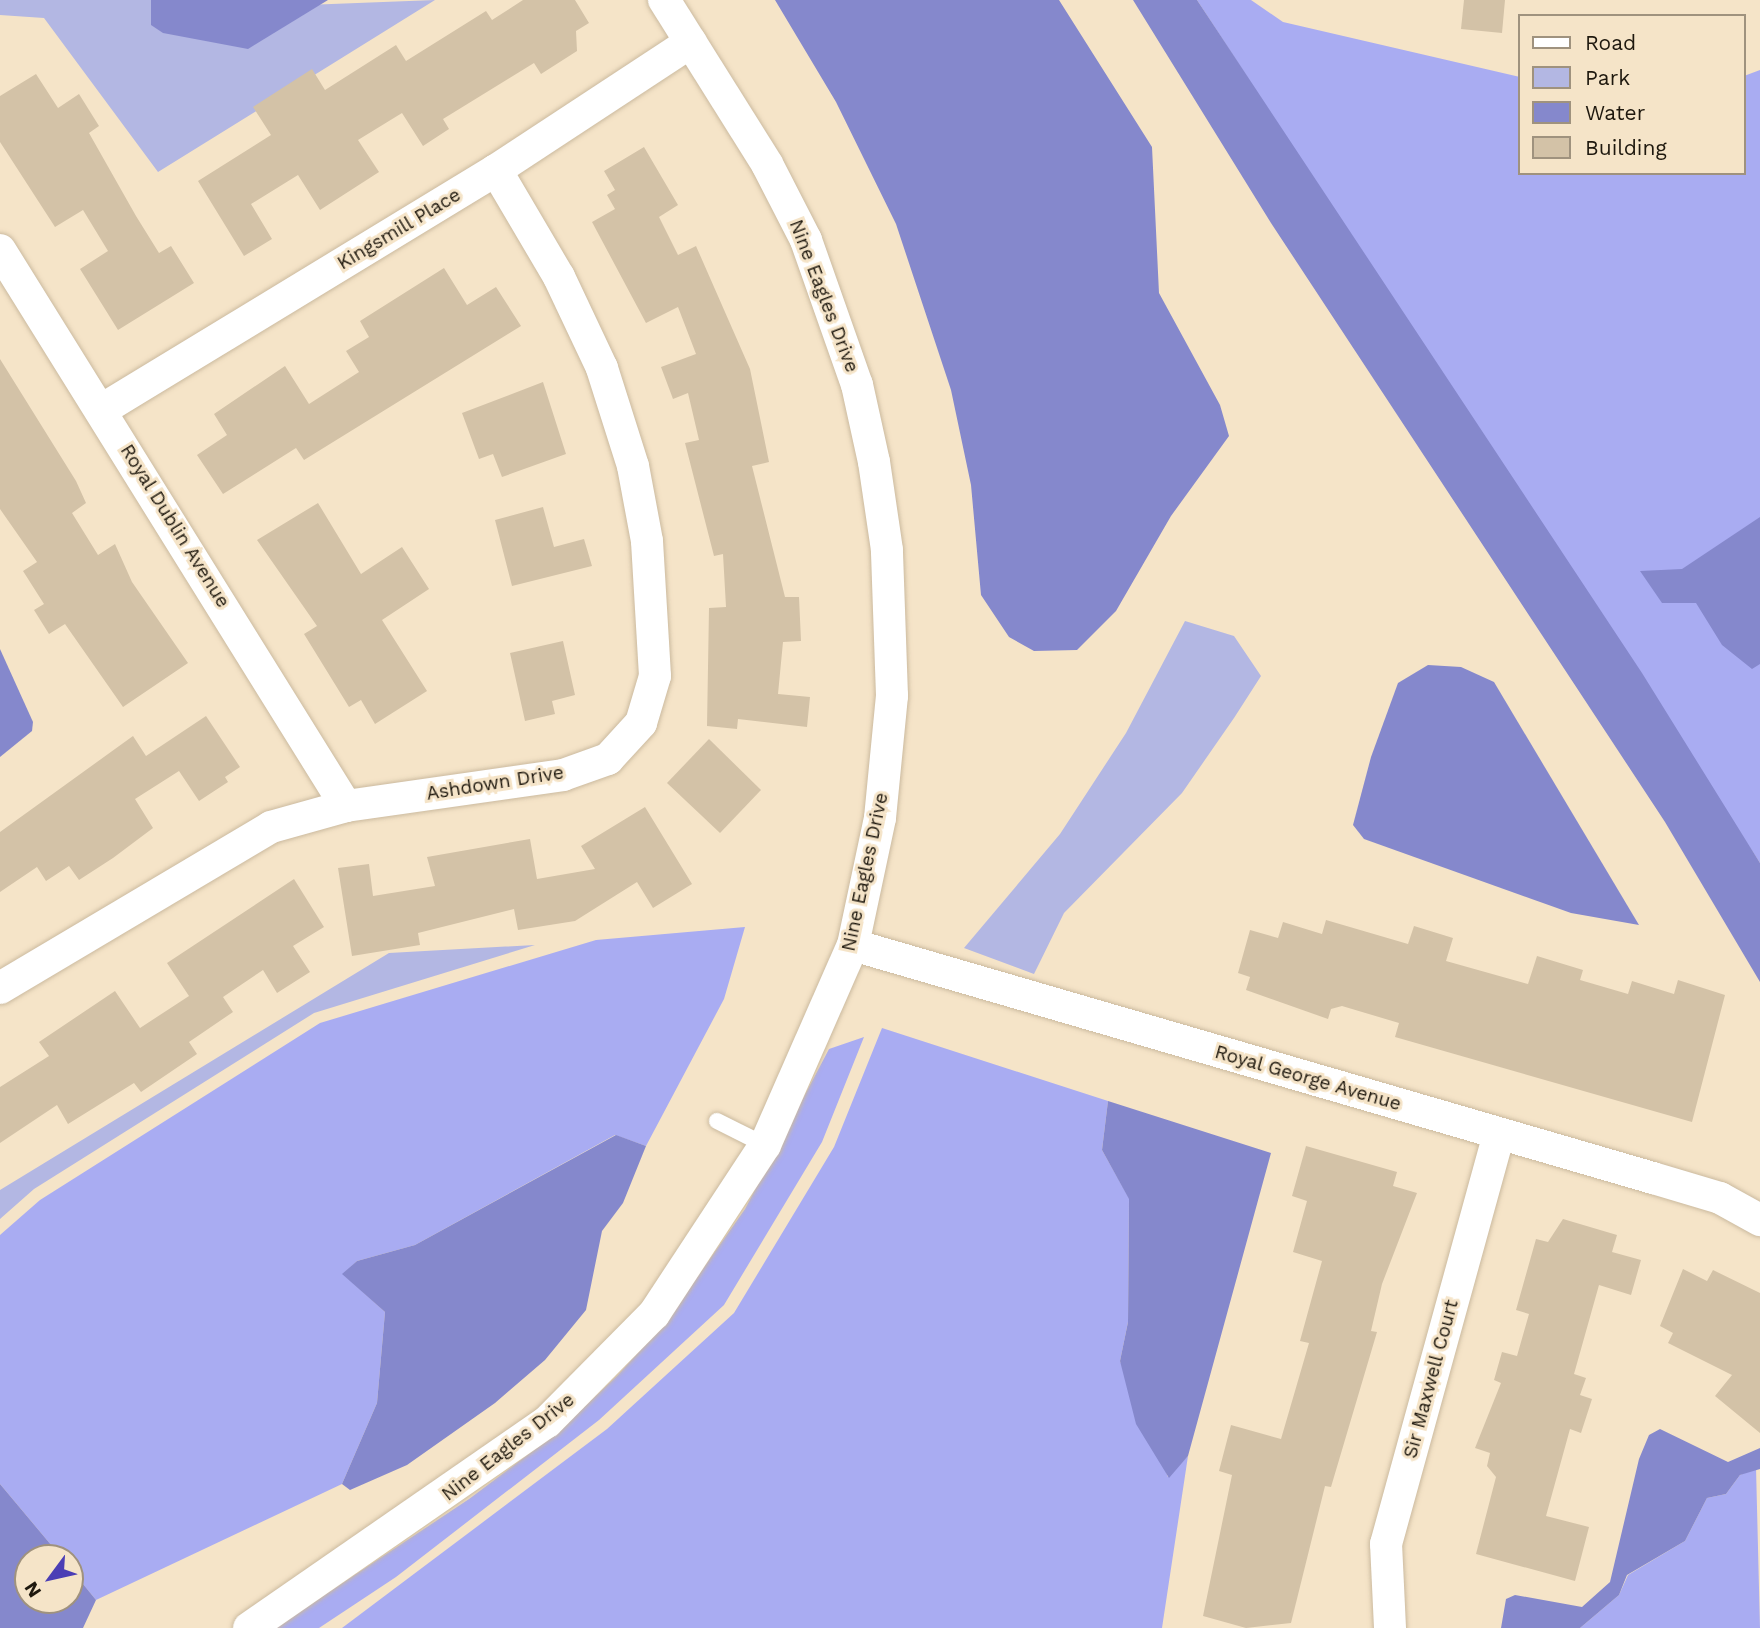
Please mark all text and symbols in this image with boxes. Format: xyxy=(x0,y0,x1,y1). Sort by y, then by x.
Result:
legend xyxy=(1518,14,1746,175)
text: Road xyxy=(1585,30,1636,55)
text: Park xyxy=(1585,65,1630,90)
text: Water xyxy=(1585,100,1645,125)
text: Building xyxy=(1585,135,1667,160)
street label: Kingsmill Place xyxy=(333,183,465,275)
street label: Nine Eagles Drive xyxy=(784,216,864,376)
street label: Royal Dublin Avenue xyxy=(115,440,235,612)
street label: Ashdown Drive xyxy=(425,761,565,805)
street label: Nine Eagles Drive xyxy=(837,791,893,953)
street label: Royal George Avenue xyxy=(1212,1040,1404,1116)
street label: Sir Maxwell Court xyxy=(1399,1297,1463,1461)
street label: Nine Eagles Drive xyxy=(437,1388,579,1506)
north arrow xyxy=(14,1544,84,1614)
text: N xyxy=(19,1577,46,1602)

